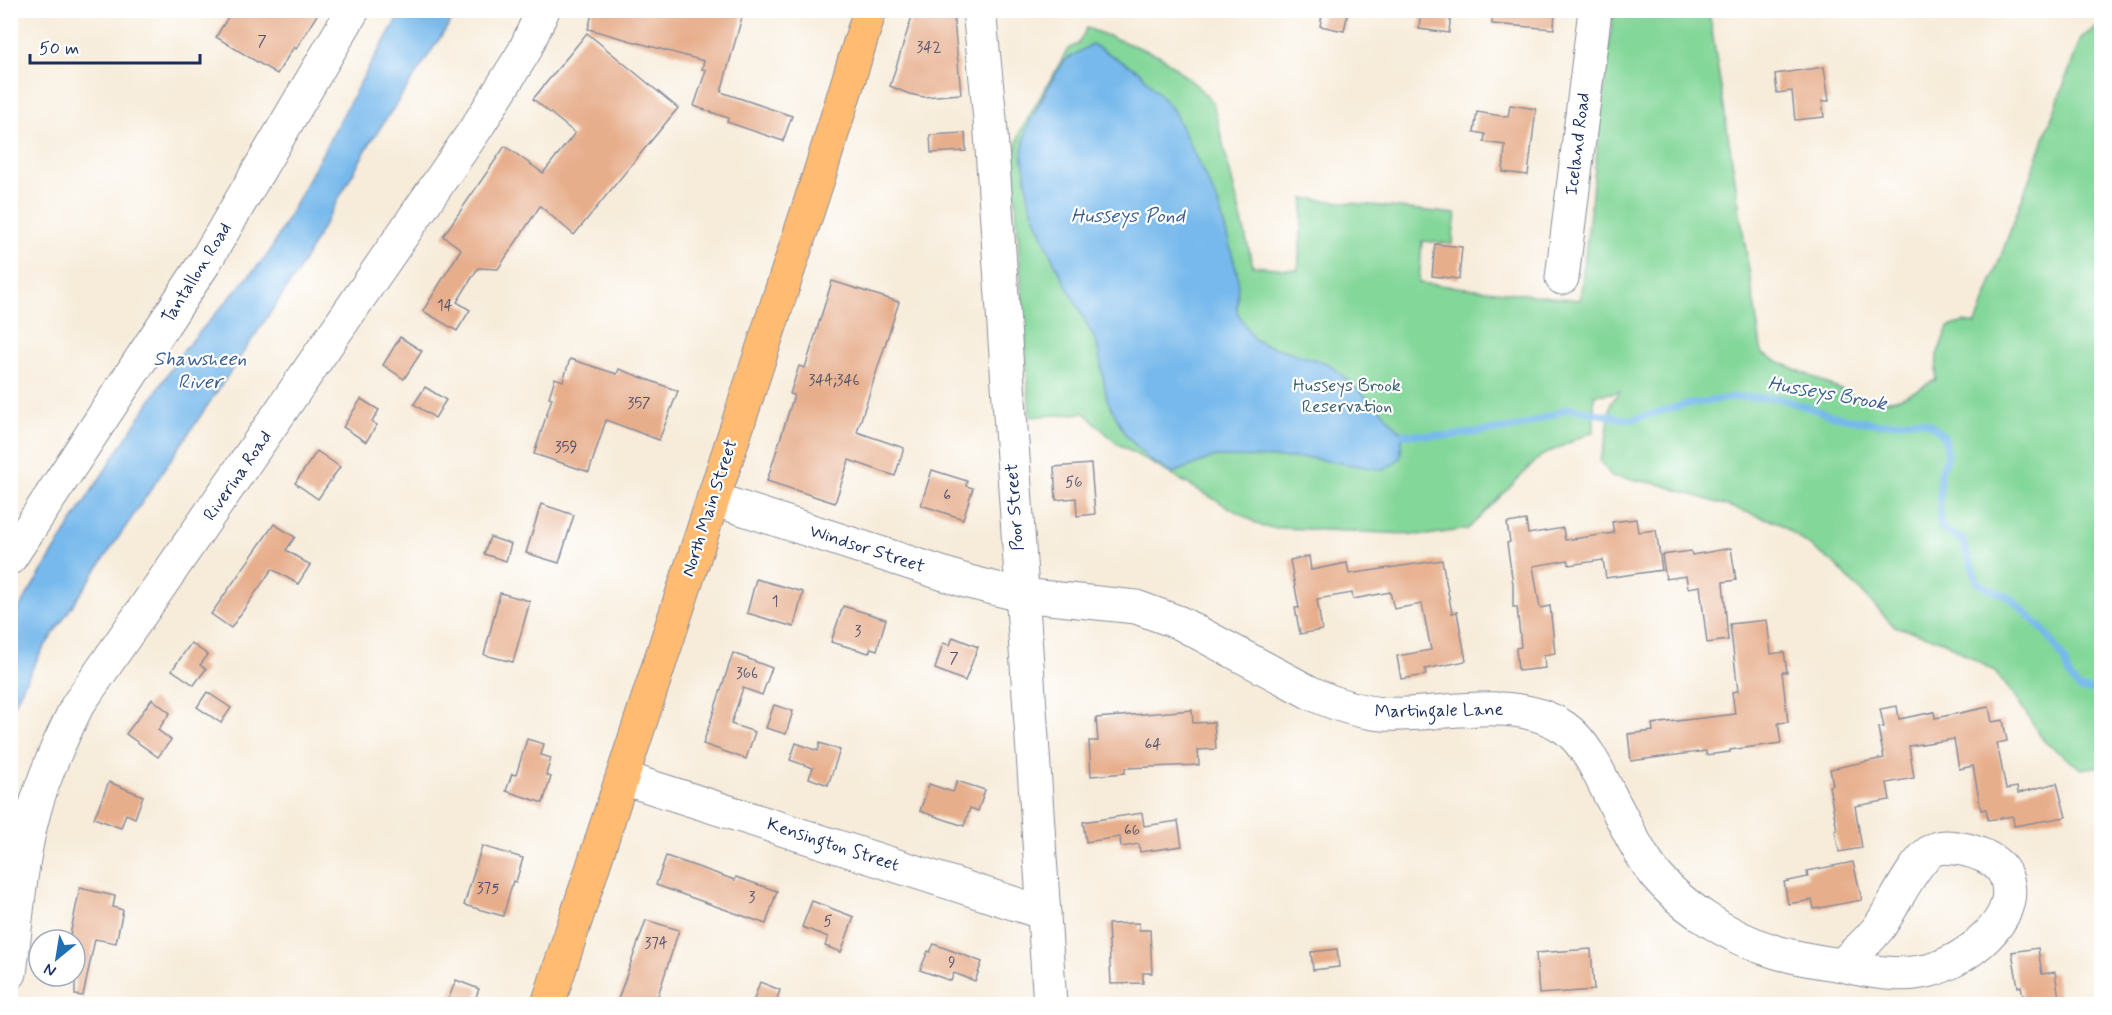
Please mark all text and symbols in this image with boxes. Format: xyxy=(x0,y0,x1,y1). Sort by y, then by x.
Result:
scale bar xyxy=(30,27,200,65)
house number: 7 xyxy=(257,32,267,52)
text: 50 m xyxy=(39,37,79,61)
house number: 342 xyxy=(917,38,941,58)
street label: Iceland Road xyxy=(1560,91,1596,197)
water label: Husseys Pond xyxy=(1071,203,1187,230)
street label: Tantallon Road xyxy=(156,218,238,328)
house number: 14 xyxy=(437,296,453,316)
water label: Shawsheen River xyxy=(153,346,247,396)
water label: Husseys Brook xyxy=(1766,370,1890,418)
house number: 344;346 xyxy=(808,371,860,391)
park label: Husseys Brook Reservation xyxy=(1293,374,1401,419)
house number: 357 xyxy=(627,394,651,414)
street label: Riverina Road xyxy=(198,426,278,526)
street label: North Main Street xyxy=(676,436,744,580)
house number: 359 xyxy=(555,438,577,458)
street label: Poor Street xyxy=(1000,462,1030,552)
house number: 56 xyxy=(1065,473,1083,493)
house number: 6 xyxy=(943,486,951,506)
street label: Windsor Street xyxy=(806,519,928,579)
house number: 1 xyxy=(772,592,778,612)
house number: 3 xyxy=(855,622,862,642)
house number: 7 xyxy=(949,649,959,669)
house number: 366 xyxy=(736,664,758,684)
street label: Martingale Lane xyxy=(1374,698,1504,726)
house number: 64 xyxy=(1145,735,1161,755)
street label: Kensington Street xyxy=(763,812,902,880)
house number: 66 xyxy=(1124,821,1140,841)
house number: 375 xyxy=(477,879,499,899)
house number: 3 xyxy=(749,888,756,908)
house number: 5 xyxy=(823,912,833,932)
north arrow xyxy=(27,928,87,988)
house number: 374 xyxy=(644,934,668,954)
house number: 9 xyxy=(948,953,956,973)
text: N xyxy=(40,958,60,981)

